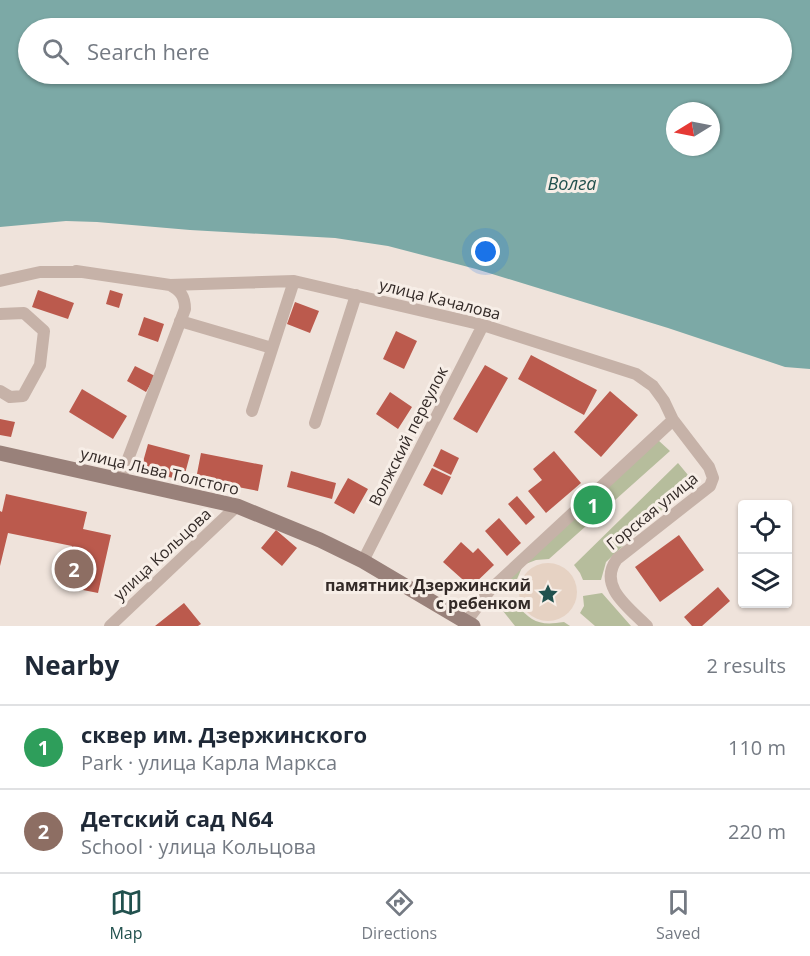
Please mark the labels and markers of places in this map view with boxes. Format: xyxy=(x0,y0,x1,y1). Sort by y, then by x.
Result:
pin: 1 xyxy=(574,482,612,528)
pin: 2 xyxy=(54,546,94,592)
place label: памятник Дзержинский с ребенком xyxy=(325,574,531,614)
place icon: памятник Дзержинский с ребенком xyxy=(536,582,560,606)

